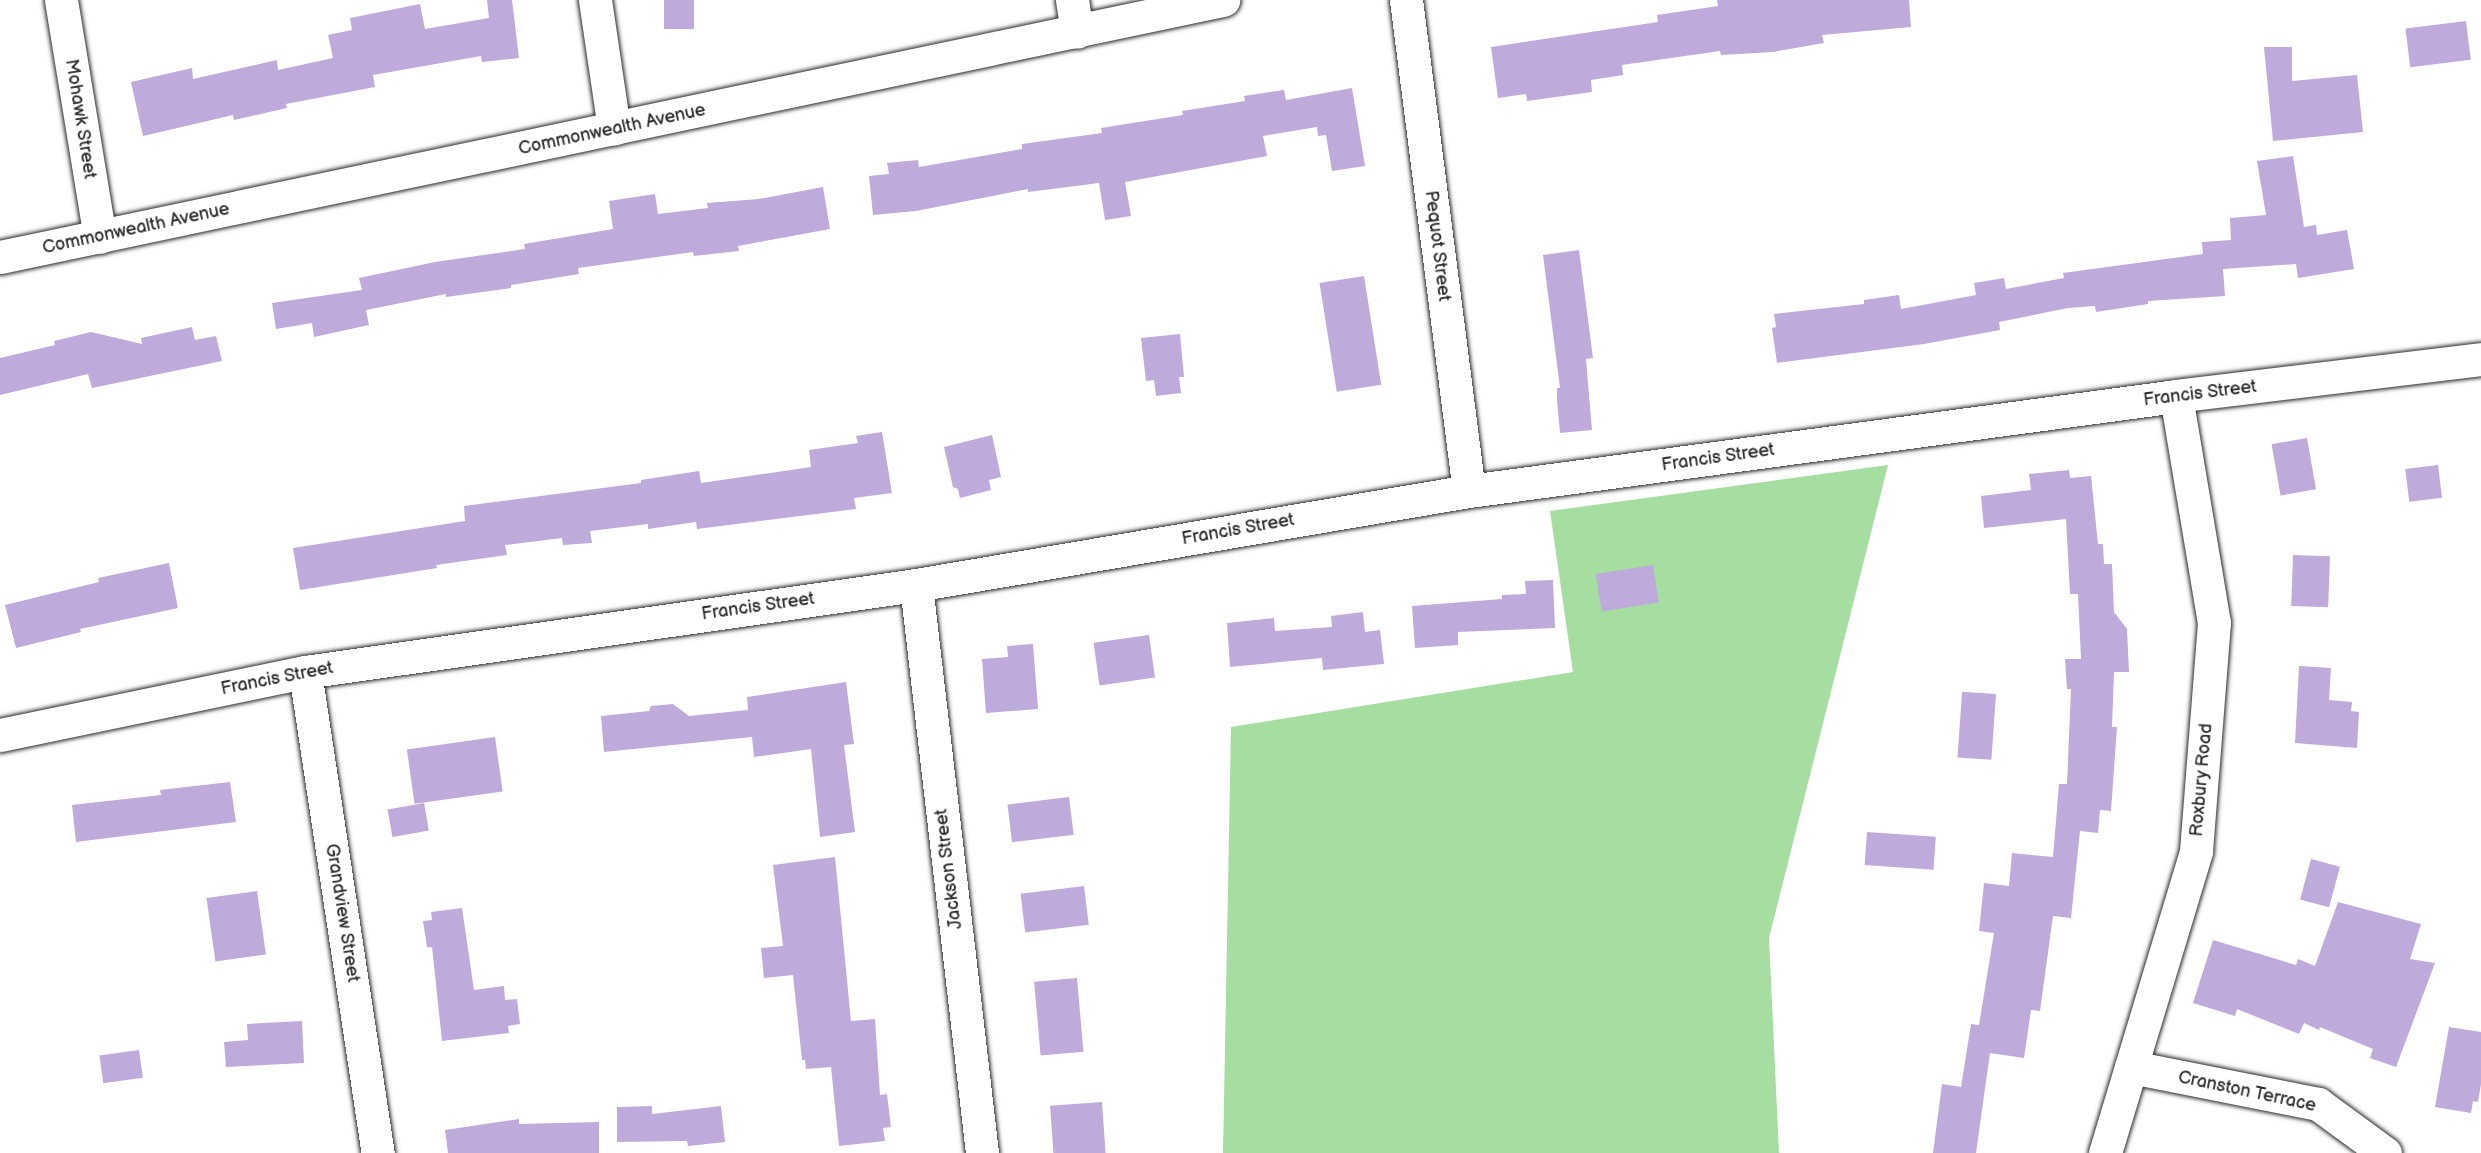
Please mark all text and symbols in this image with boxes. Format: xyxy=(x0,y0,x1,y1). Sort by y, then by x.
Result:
street label: Mohawk Street xyxy=(60,58,100,180)
street label: Commonwealth Avenue xyxy=(517,100,707,160)
street label: Pequot Street xyxy=(1419,189,1455,303)
street label: Commonwealth Avenue xyxy=(41,199,231,259)
street label: Francis Street xyxy=(2142,376,2258,412)
street label: Francis Street xyxy=(1660,439,1776,477)
street label: Francis Street xyxy=(1180,509,1296,551)
street label: Francis Street xyxy=(700,588,816,626)
street label: Francis Street xyxy=(219,658,335,700)
street label: Roxbury Road xyxy=(2186,722,2218,838)
street label: Jackson Street xyxy=(931,808,967,930)
street label: Grandview Street xyxy=(320,842,364,984)
street label: Cranston Terrace xyxy=(2176,1067,2318,1117)

